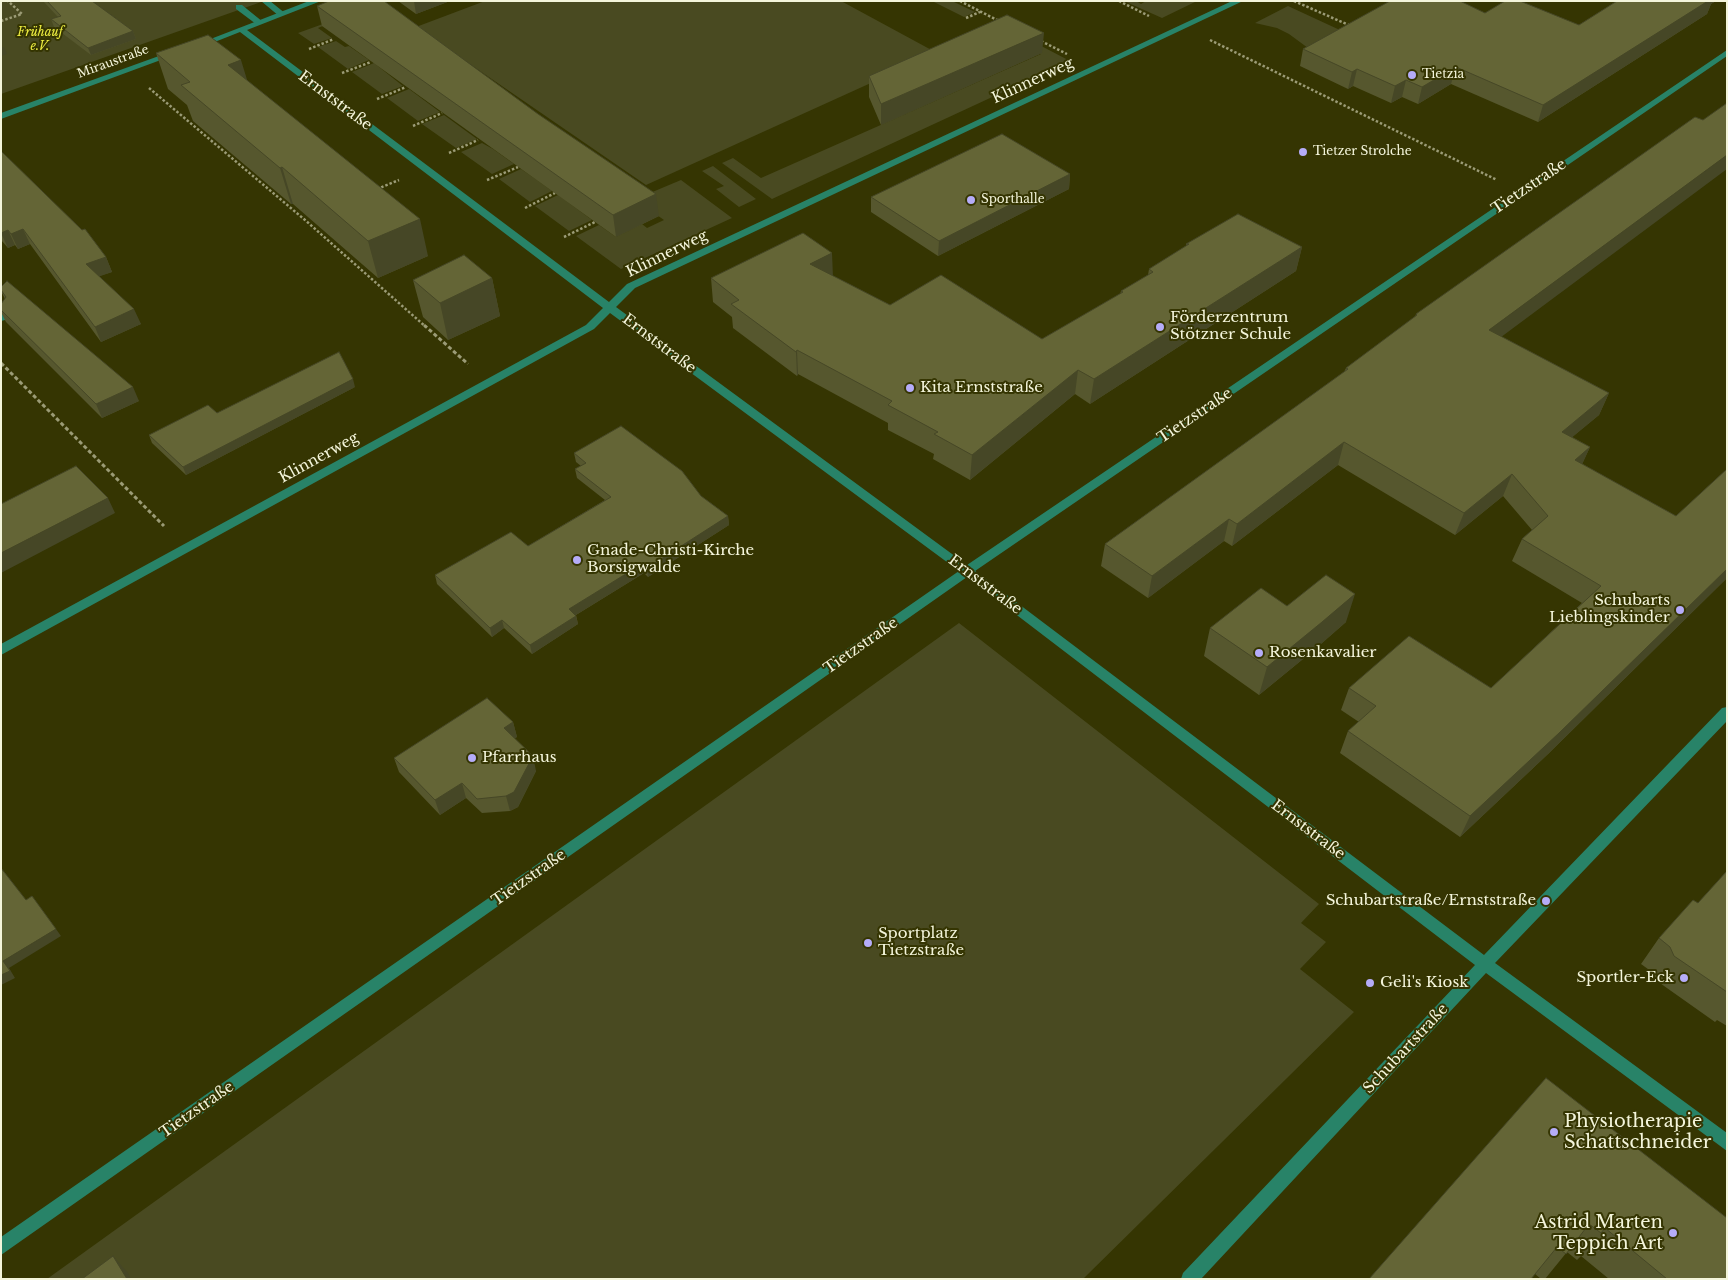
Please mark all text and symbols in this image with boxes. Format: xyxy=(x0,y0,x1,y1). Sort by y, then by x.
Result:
park label: Frühauf e.V. xyxy=(17,26,63,54)
street label: Miraustraße xyxy=(75,42,151,82)
street label: Klinnerweg xyxy=(989,54,1077,108)
street label: Ernststraße xyxy=(295,67,375,135)
place label: Tietzia xyxy=(1422,68,1464,82)
marker: Tietzia xyxy=(1406,69,1418,81)
place label: Tietzer Strolche xyxy=(1313,145,1412,159)
marker: Tietzer Strolche xyxy=(1297,146,1309,158)
street label: Tietzstraße xyxy=(1488,155,1570,219)
place label: Sporthalle xyxy=(981,193,1045,207)
marker: Sporthalle xyxy=(965,194,977,206)
street label: Klinnerweg xyxy=(623,227,711,281)
place label: Förderzentrum Stötzner Schule xyxy=(1170,309,1291,344)
street label: Ernststraße xyxy=(619,310,699,378)
marker: Förderzentrum Stötzner Schule xyxy=(1154,321,1166,333)
place label: Kita Ernststraße xyxy=(920,379,1043,397)
marker: Kita Ernststraße xyxy=(904,382,916,394)
street label: Tietzstraße xyxy=(1154,384,1236,448)
street label: Klinnerweg xyxy=(276,429,362,487)
place label: Gnade-Christi-Kirche Borsigwalde xyxy=(587,542,754,577)
street label: Ernststraße xyxy=(945,551,1025,619)
marker: Gnade-Christi-Kirche Borsigwalde xyxy=(571,554,583,566)
place label: Schubarts Lieblingskinder xyxy=(1549,592,1670,627)
marker: Schubarts Lieblingskinder xyxy=(1674,604,1686,616)
street label: Tietzstraße xyxy=(821,614,901,678)
place label: Rosenkavalier xyxy=(1269,644,1377,662)
marker: Rosenkavalier xyxy=(1253,647,1265,659)
place label: Pfarrhaus xyxy=(482,749,557,767)
marker: Pfarrhaus xyxy=(466,752,478,764)
street label: Ernststraße xyxy=(1268,796,1348,864)
street label: Tietzstraße xyxy=(489,846,569,910)
place label: Schubartstraße/Ernststraße xyxy=(1326,892,1536,910)
marker: Schubartstraße/Ernststraße xyxy=(1540,895,1552,907)
place label: Sportplatz Tietzstraße xyxy=(878,925,964,960)
marker: Sportplatz Tietzstraße xyxy=(862,937,874,949)
place label: Sportler-Eck xyxy=(1577,969,1674,987)
marker: Sportler-Eck xyxy=(1678,972,1690,984)
place label: Geli's Kiosk xyxy=(1380,974,1468,992)
marker: Geli's Kiosk xyxy=(1364,977,1376,989)
street label: Schubartstraße xyxy=(1360,1001,1452,1097)
street label: Tietzstraße xyxy=(157,1078,237,1142)
place label: Physiotherapie Schattschneider xyxy=(1564,1111,1711,1154)
marker: Physiotherapie Schattschneider xyxy=(1548,1126,1560,1138)
place label: Astrid Marten Teppich Art xyxy=(1534,1212,1663,1254)
marker: Astrid Marten Teppich Art xyxy=(1667,1227,1679,1239)

